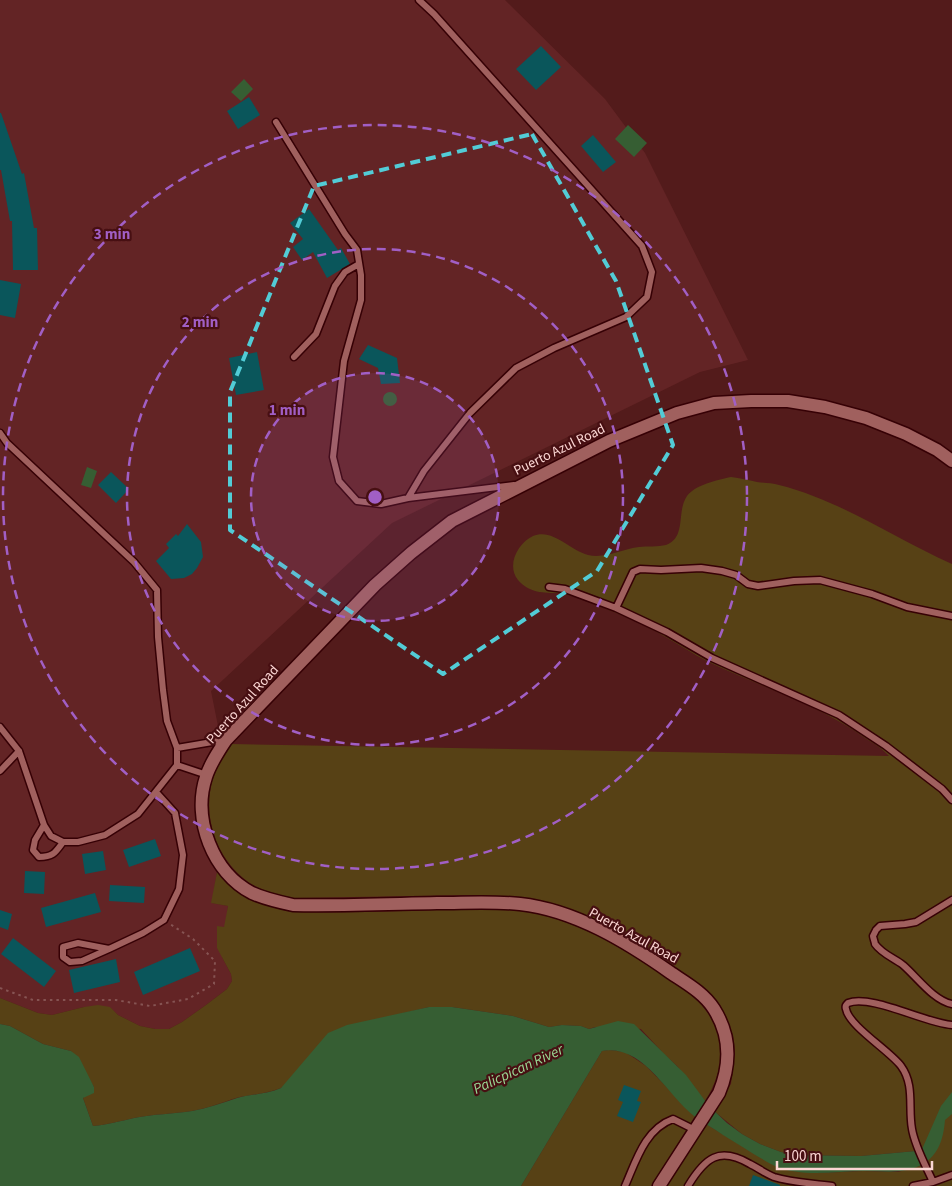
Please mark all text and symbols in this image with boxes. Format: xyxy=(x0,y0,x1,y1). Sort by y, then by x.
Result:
text: 3 min xyxy=(94,224,130,245)
text: 2 min xyxy=(182,312,218,333)
text: 1 min xyxy=(269,400,305,421)
street label: Puerto Azul Road xyxy=(510,419,609,481)
centre of rings xyxy=(366,488,384,506)
street label: Puerto Azul Road xyxy=(202,661,284,748)
street label: Puerto Azul Road xyxy=(585,903,682,969)
water label: Palicpican River xyxy=(470,1039,568,1100)
scale bar xyxy=(777,1138,932,1170)
text: 100 m xyxy=(784,1146,822,1167)

